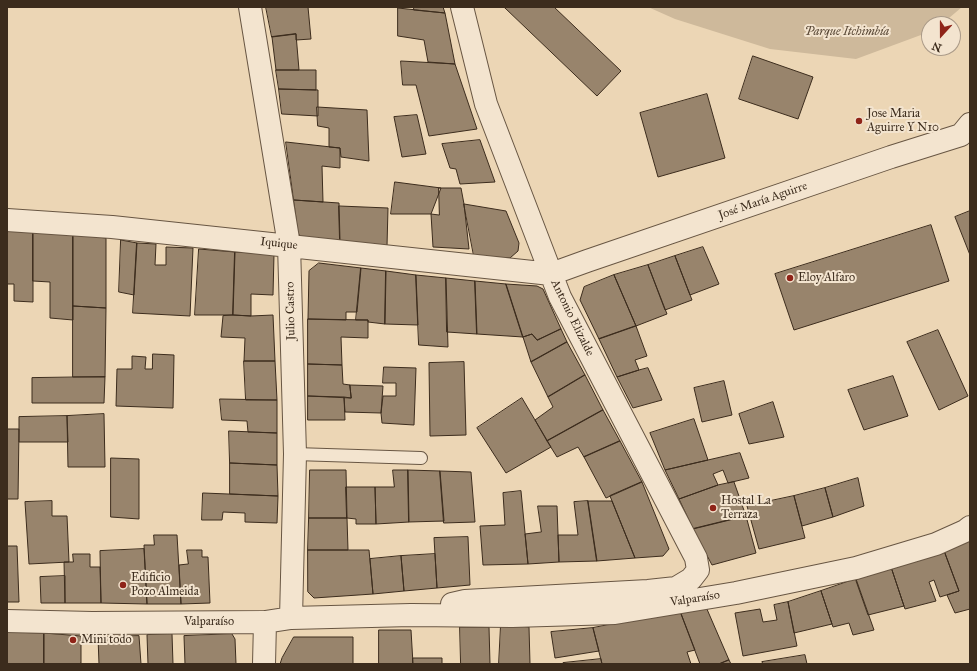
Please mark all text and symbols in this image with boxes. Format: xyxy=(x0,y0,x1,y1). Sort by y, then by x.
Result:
north arrow xyxy=(921,16,961,56)
park label: Parque Itchimbía xyxy=(805,25,889,39)
text: N xyxy=(930,39,944,54)
place label: Jose Maria Aguirre Y N10 xyxy=(867,107,939,135)
marker: Jose Maria Aguirre Y N10 xyxy=(854,116,864,126)
street label: José María Aguirre xyxy=(717,179,809,223)
street label: Iquique xyxy=(260,235,298,253)
place label: Eloy Alfaro xyxy=(798,271,855,285)
marker: Eloy Alfaro xyxy=(785,273,795,283)
street label: Antonio Elizalde xyxy=(547,277,597,359)
street label: Julio Castro xyxy=(283,282,299,340)
place label: Hostal La Terraza xyxy=(721,494,771,522)
marker: Hostal La Terraza xyxy=(708,503,718,513)
place label: Edificio Pozo Almeida xyxy=(131,571,199,599)
marker: Edificio Pozo Almeida xyxy=(118,580,128,590)
street label: Valparaíso xyxy=(669,588,721,610)
street label: Valparaíso xyxy=(184,615,234,629)
place label: Mini todo xyxy=(81,633,132,647)
marker: Mini todo xyxy=(68,635,78,645)

